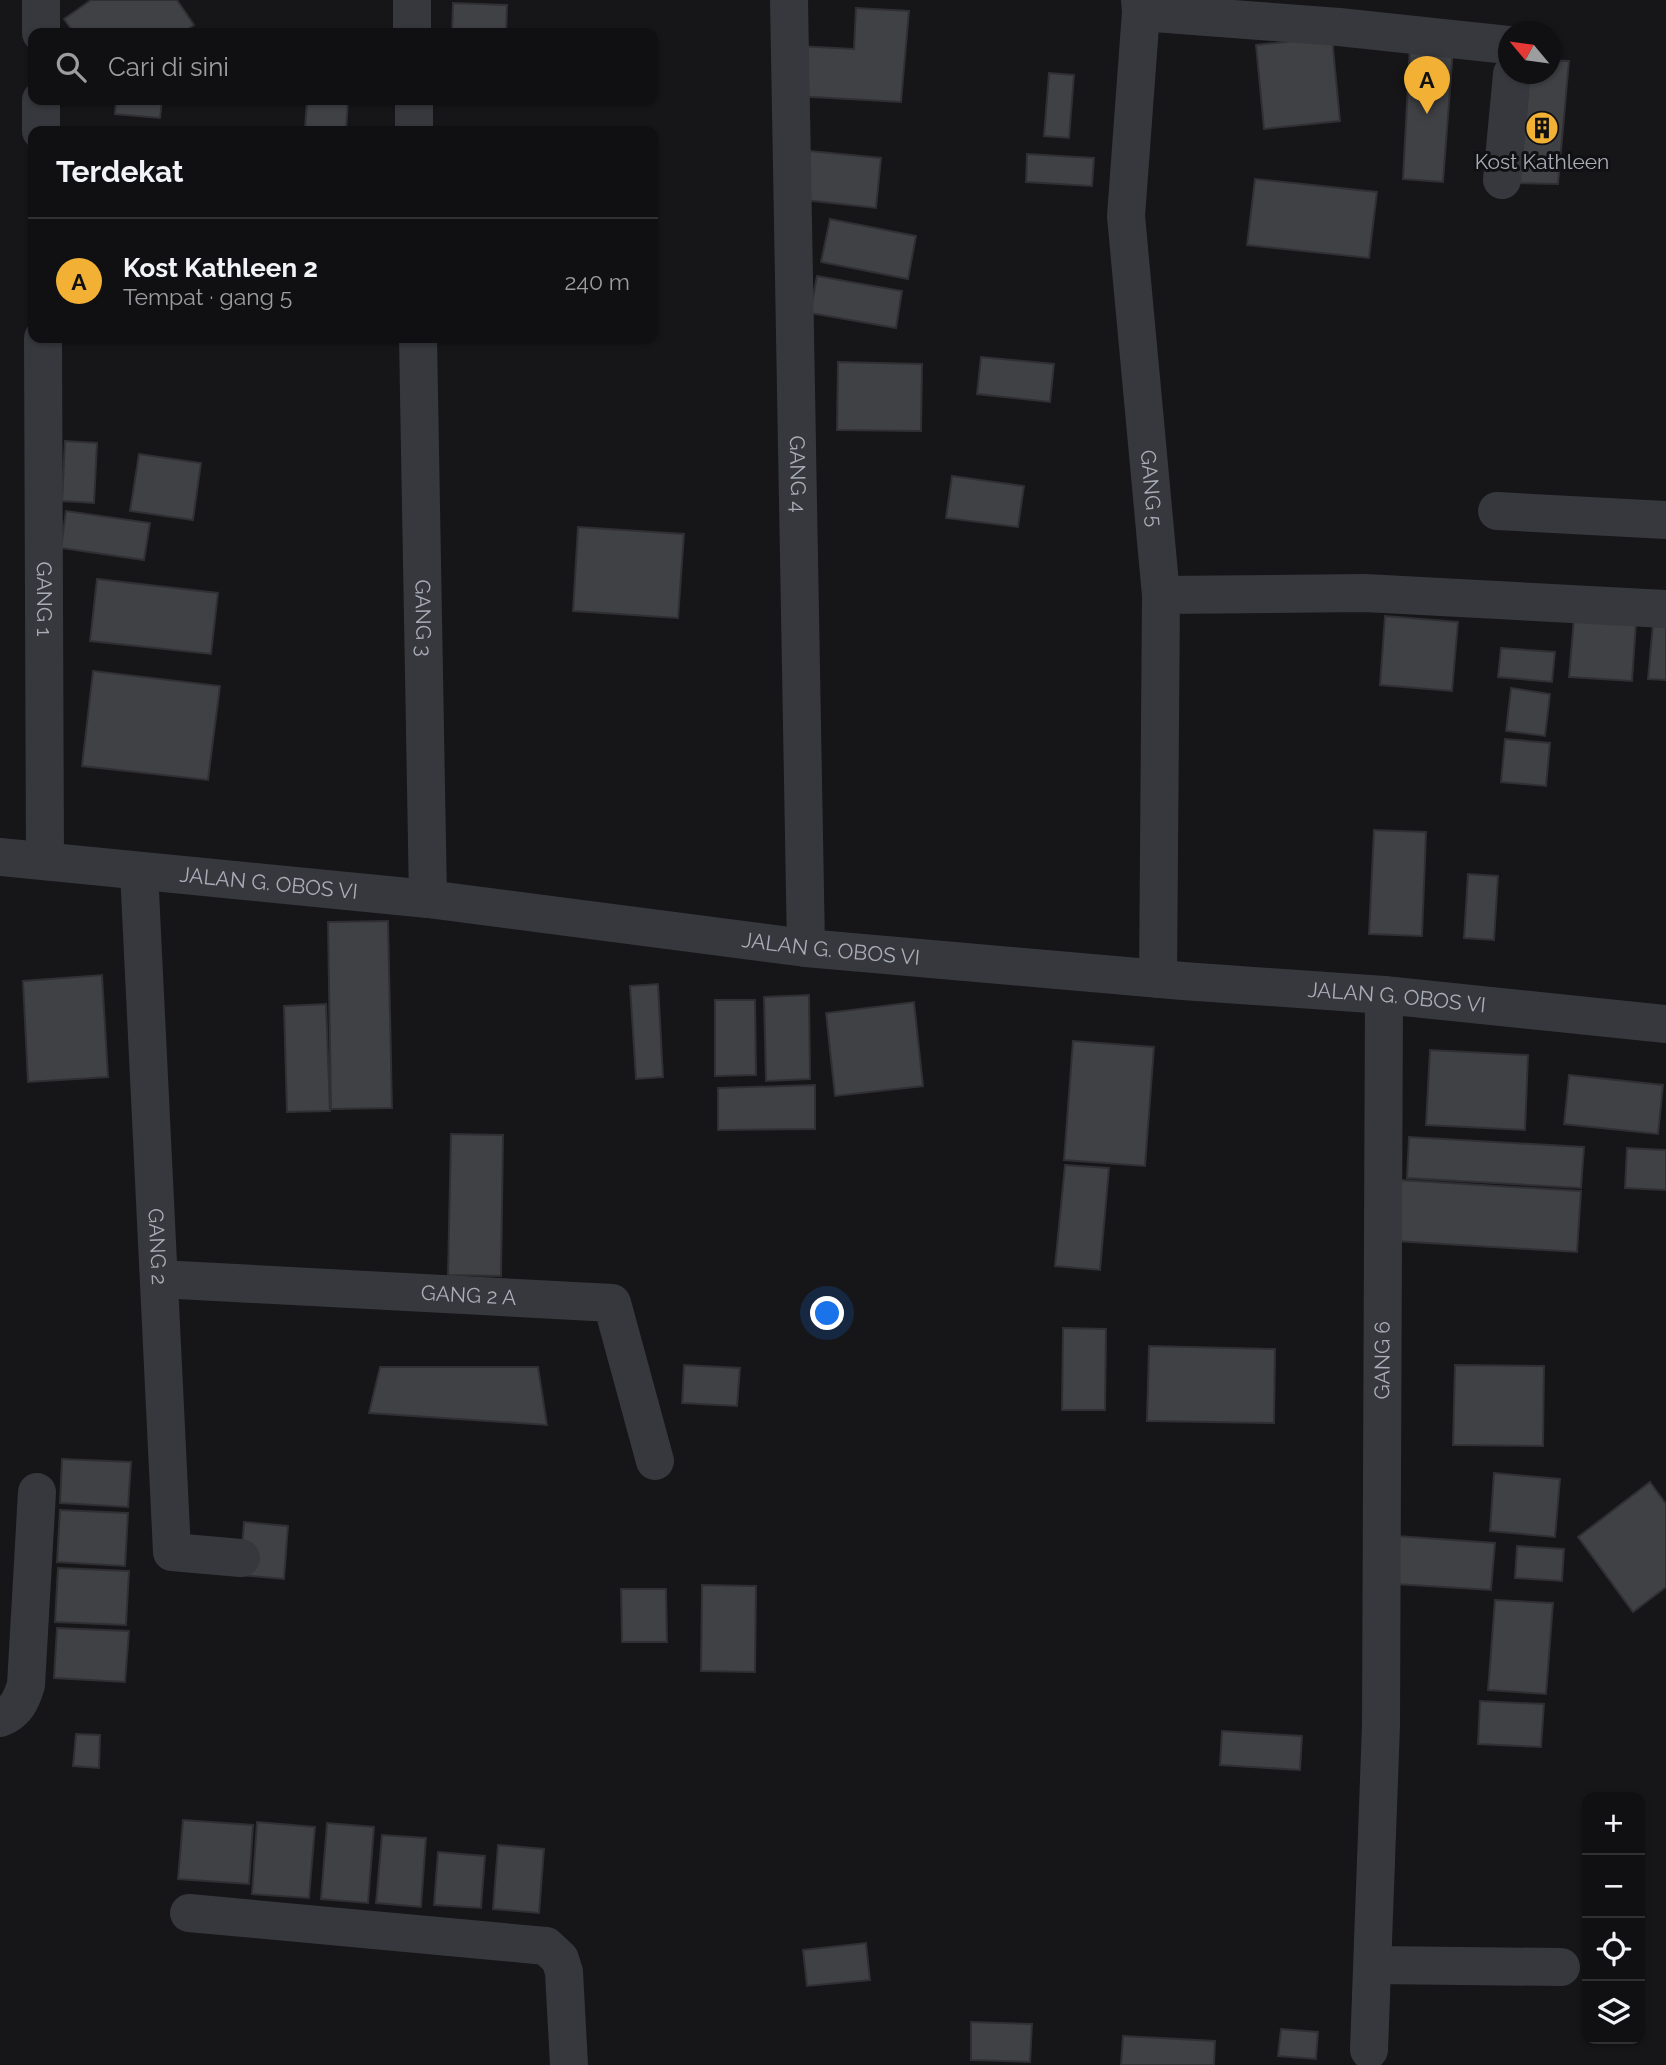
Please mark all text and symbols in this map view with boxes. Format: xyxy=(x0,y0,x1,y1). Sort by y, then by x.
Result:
north arrow xyxy=(1498,21,1561,84)
search box xyxy=(28,28,658,105)
icon: search xyxy=(52,48,90,86)
text: Cari di sini xyxy=(108,52,229,82)
pin: A xyxy=(1404,56,1450,114)
building icon: Kost Kathleen xyxy=(1523,109,1561,147)
place label: Kost Kathleen xyxy=(1475,149,1609,174)
text: Terdekat xyxy=(56,154,184,189)
text: Kost Kathleen 2 xyxy=(123,253,318,283)
text: A xyxy=(71,268,87,295)
text: 240 m xyxy=(564,268,630,295)
text: Tempat · gang 5 xyxy=(123,283,292,310)
street label: GANG 4 xyxy=(785,435,811,513)
street label: GANG 5 xyxy=(1136,449,1168,528)
street label: GANG 1 xyxy=(32,562,57,636)
street label: GANG 3 xyxy=(410,579,437,657)
street label: JALAN G. OBOS VI xyxy=(179,862,359,904)
street label: JALAN G. OBOS VI xyxy=(740,927,921,970)
street label: JALAN G. OBOS VI xyxy=(1307,977,1487,1017)
street label: GANG 2 xyxy=(143,1208,172,1286)
street label: GANG 2 A xyxy=(420,1280,517,1310)
your location xyxy=(810,1296,844,1330)
street label: GANG 6 xyxy=(1369,1321,1395,1400)
map controls xyxy=(1582,1792,1645,2044)
button: + xyxy=(1582,1792,1645,1855)
button: − xyxy=(1582,1855,1645,1918)
button: locate xyxy=(1582,1918,1645,1981)
button: layers xyxy=(1582,1981,1645,2044)

